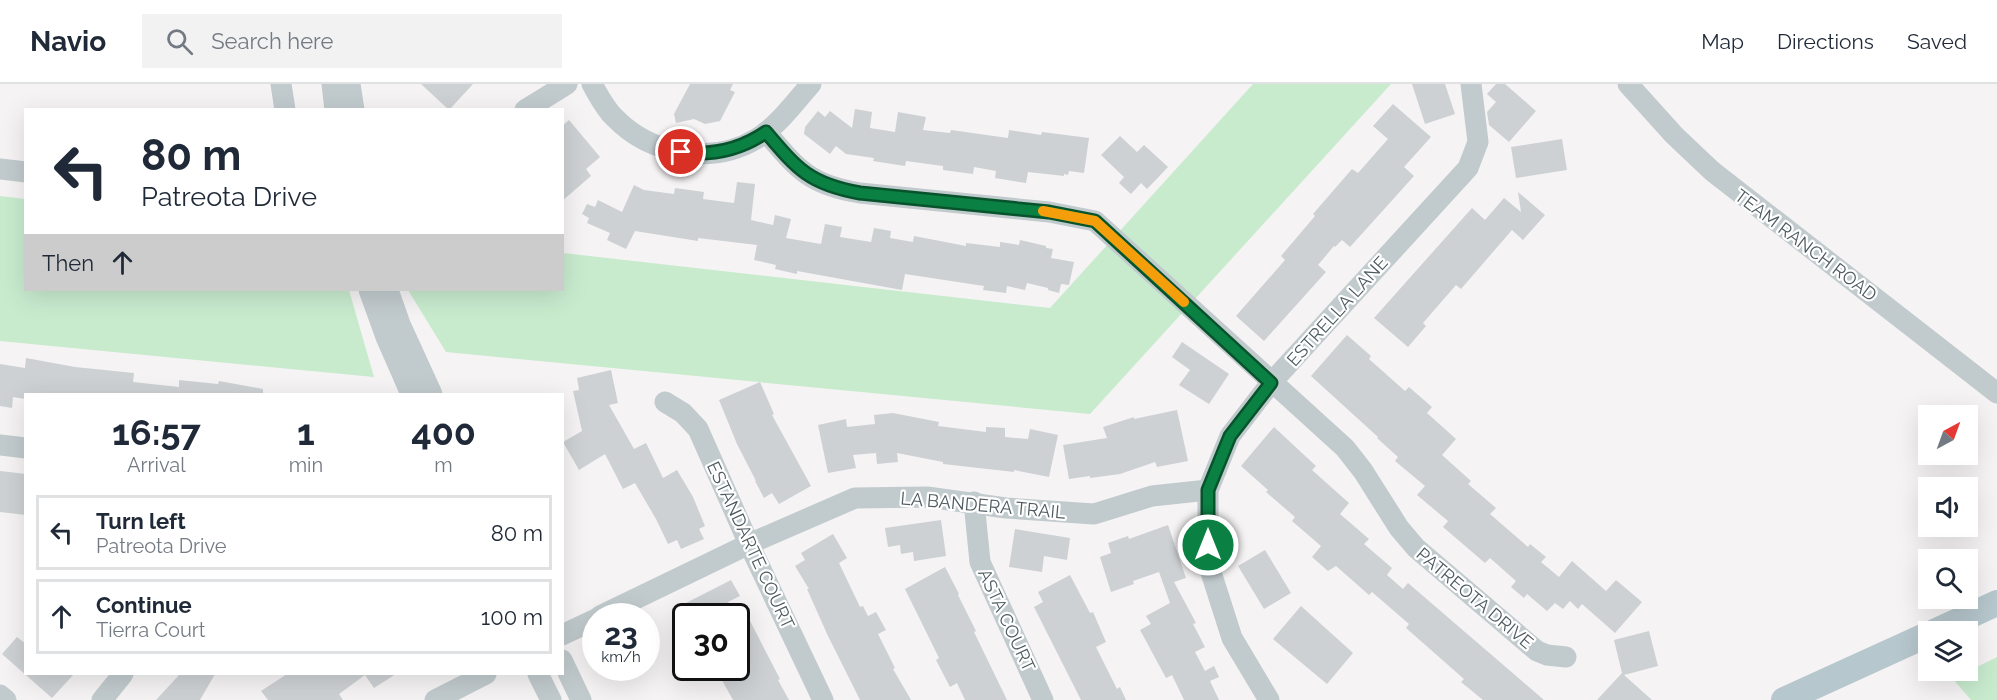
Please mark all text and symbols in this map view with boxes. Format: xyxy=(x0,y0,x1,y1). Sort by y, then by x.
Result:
search box xyxy=(142,14,562,68)
text: Navio xyxy=(30,25,106,58)
icon: search xyxy=(163,25,196,58)
text: Search here xyxy=(211,28,333,54)
text: Map xyxy=(1701,29,1744,54)
text: Directions xyxy=(1777,29,1874,54)
text: Saved xyxy=(1907,29,1967,54)
pin xyxy=(655,126,706,177)
text: 80 m xyxy=(141,131,241,180)
icon: left xyxy=(42,132,120,210)
icon: arrive xyxy=(664,135,697,168)
text: Patreota Drive xyxy=(141,181,317,212)
street label: TEAM RANCH ROAD xyxy=(1731,185,1881,305)
icon: ahead xyxy=(106,246,139,279)
text: Then xyxy=(42,250,94,276)
street label: ESTRELLA LANE xyxy=(1282,252,1392,370)
north arrow xyxy=(1918,405,1978,465)
map controls xyxy=(1918,405,1978,681)
text: 16:57 xyxy=(112,411,201,453)
text: 1 xyxy=(297,411,315,453)
text: 400 xyxy=(411,411,476,453)
text: Arrival xyxy=(127,453,186,477)
text: min xyxy=(289,453,323,477)
text: m xyxy=(434,453,453,477)
street label: ESTANDARTE COURT xyxy=(703,458,799,632)
button: sound xyxy=(1918,477,1978,537)
street label: LA BANDERA TRAIL xyxy=(900,487,1067,523)
text: Turn left xyxy=(96,508,186,534)
position arrow xyxy=(1176,513,1240,577)
icon: left xyxy=(45,516,78,549)
text: 80 m xyxy=(491,520,543,546)
text: Patreota Drive xyxy=(96,534,226,558)
street label: PATREOTA DRIVE xyxy=(1412,543,1538,653)
button: search xyxy=(1918,549,1978,609)
street label: ASTA COURT xyxy=(974,565,1040,675)
text: Continue xyxy=(96,592,192,618)
icon: ahead xyxy=(45,600,78,633)
speed limit sign: 30 xyxy=(672,603,750,681)
text: 100 m xyxy=(481,604,543,630)
text: 23 xyxy=(604,617,638,652)
text: Tierra Court xyxy=(96,618,206,642)
button: layers xyxy=(1918,621,1978,681)
text: km/h xyxy=(601,648,641,666)

